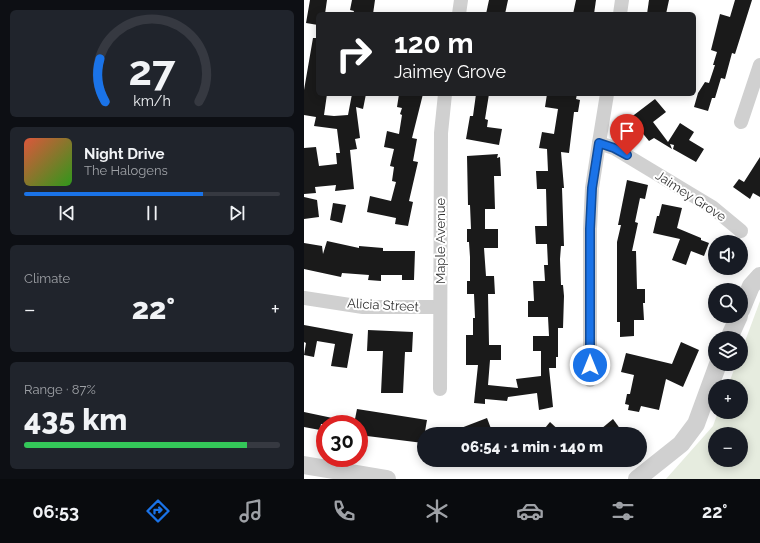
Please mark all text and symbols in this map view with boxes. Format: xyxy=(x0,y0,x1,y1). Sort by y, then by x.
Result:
text: 120 m xyxy=(394,27,474,60)
icon: right xyxy=(328,28,380,80)
text: 27 xyxy=(129,45,176,94)
text: Jaimey Grove xyxy=(394,61,506,82)
text: km/h xyxy=(133,92,171,108)
pin xyxy=(610,114,644,155)
icon: arrive xyxy=(616,120,638,142)
text: Night Drive xyxy=(84,145,164,163)
text: The Halogens xyxy=(84,163,168,178)
street label: Jaimey Grove xyxy=(653,168,729,225)
street label: Maple Avenue xyxy=(433,198,448,284)
icon: previous xyxy=(56,202,78,224)
icon: pause xyxy=(141,202,163,224)
icon: next xyxy=(226,202,248,224)
map controls xyxy=(708,235,748,467)
button: sound xyxy=(708,235,748,275)
text: Climate xyxy=(24,271,70,286)
button: search xyxy=(708,283,748,323)
text: 22° xyxy=(132,291,175,326)
text: − xyxy=(24,296,36,322)
text: + xyxy=(271,296,280,322)
street label: Alicia Street xyxy=(347,296,420,314)
button: layers xyxy=(708,331,748,371)
position arrow xyxy=(569,344,611,386)
button: + xyxy=(708,379,748,419)
text: Range · 87% xyxy=(24,382,96,397)
text: 435 km xyxy=(24,402,127,437)
speed limit sign: 30 xyxy=(316,415,368,467)
button: − xyxy=(708,427,748,467)
text: 06:54 · 1 min · 140 m xyxy=(461,438,603,456)
icon: directions xyxy=(144,497,172,525)
icon: music xyxy=(237,497,265,525)
icon: phone xyxy=(330,497,358,525)
icon: climate xyxy=(423,497,451,525)
icon: car xyxy=(516,497,544,525)
icon: filters xyxy=(609,497,637,525)
text: 06:53 xyxy=(33,501,79,522)
text: 22° xyxy=(702,501,727,522)

